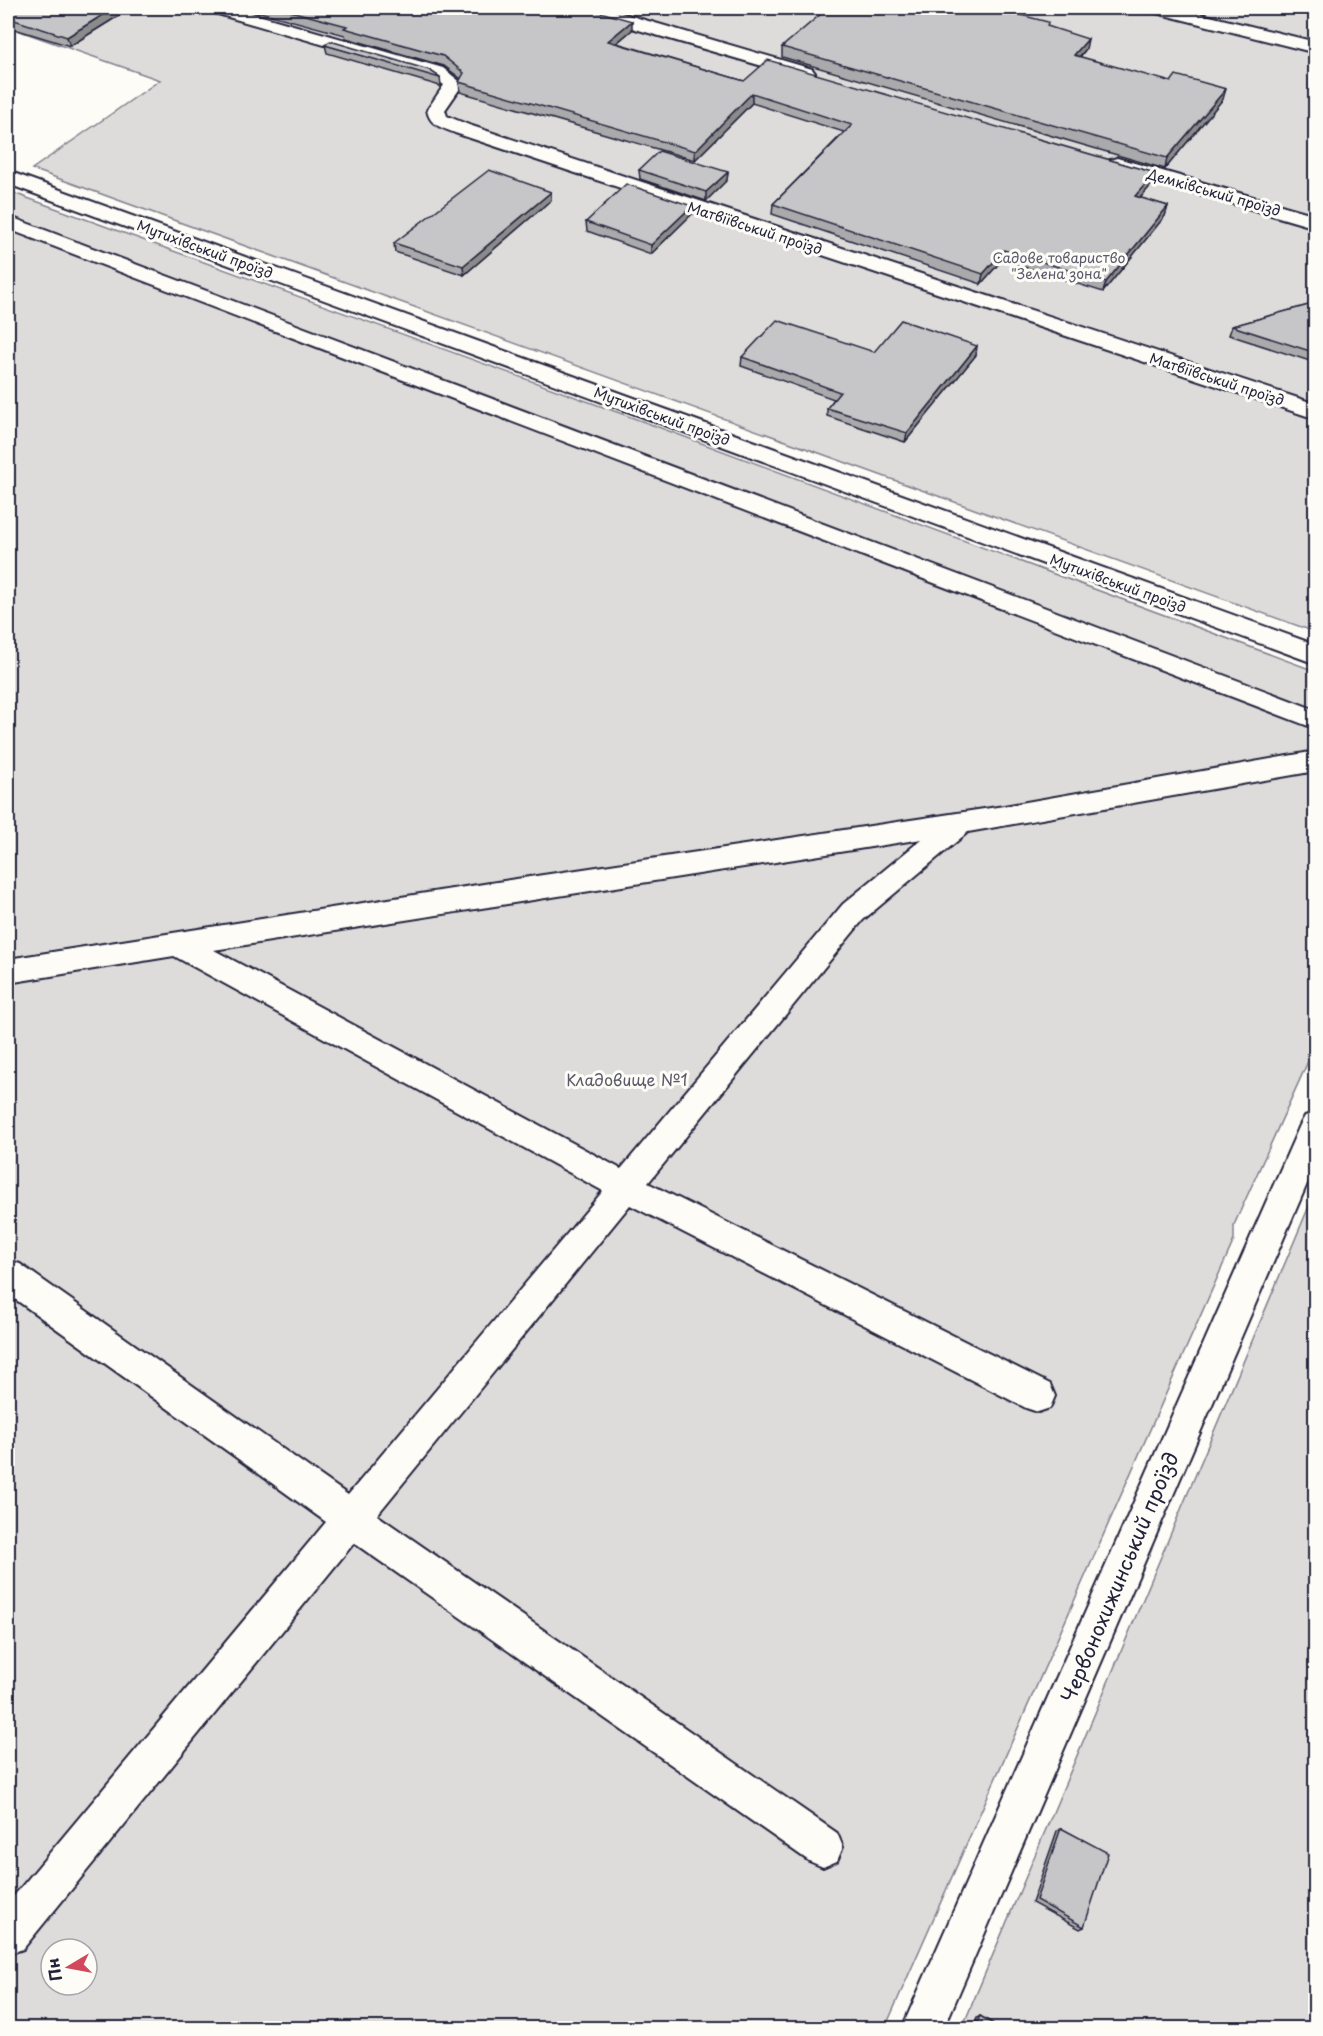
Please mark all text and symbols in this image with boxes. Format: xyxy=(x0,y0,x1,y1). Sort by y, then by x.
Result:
street label: Демківський проїзд xyxy=(1144,163,1283,221)
street label: Матвіївський проїзд xyxy=(685,196,825,260)
street label: Мутихівський проїзд xyxy=(134,215,276,283)
park label: Садове товариство "Зелена зона" xyxy=(993,247,1126,284)
street label: Матвіївський проїзд xyxy=(1147,347,1287,411)
street label: Мутихівський проїзд xyxy=(591,382,733,450)
street label: Мутихівський проїзд xyxy=(1047,549,1189,617)
park label: Кладовище №1 xyxy=(566,1067,688,1091)
street label: Червонохижинський проїзд xyxy=(1053,1447,1185,1707)
north arrow xyxy=(39,1937,99,1997)
text: Пн xyxy=(39,1956,67,1983)

